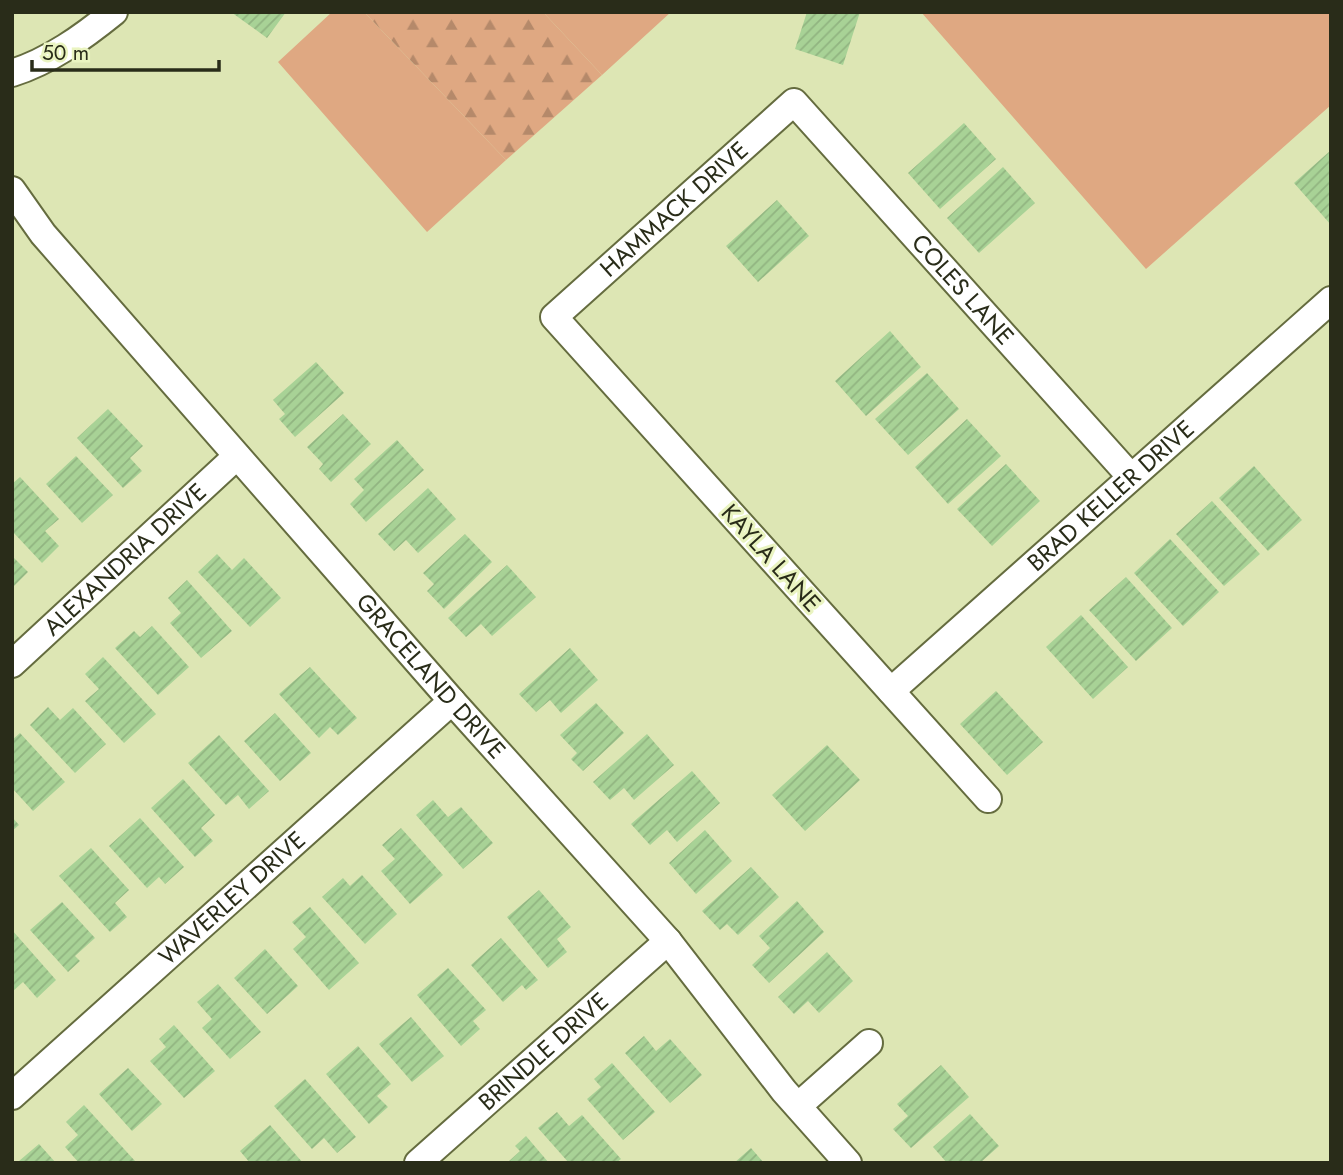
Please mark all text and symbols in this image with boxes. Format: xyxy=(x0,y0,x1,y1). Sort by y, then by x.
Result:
scale bar xyxy=(32,28,219,72)
text: 50 m xyxy=(42,38,89,68)
street label: HAMMACK DRIVE xyxy=(592,133,756,285)
street label: COLES LANE xyxy=(903,226,1022,353)
street label: BRAD KELLER DRIVE xyxy=(1019,411,1202,579)
street label: ALEXANDRIA DRIVE xyxy=(35,475,214,644)
street label: KAYLA LANE xyxy=(713,496,830,620)
street label: GRACELAND DRIVE xyxy=(348,585,514,767)
street label: WAVERLEY DRIVE xyxy=(151,822,313,973)
street label: BRINDLE DRIVE xyxy=(470,984,616,1118)

